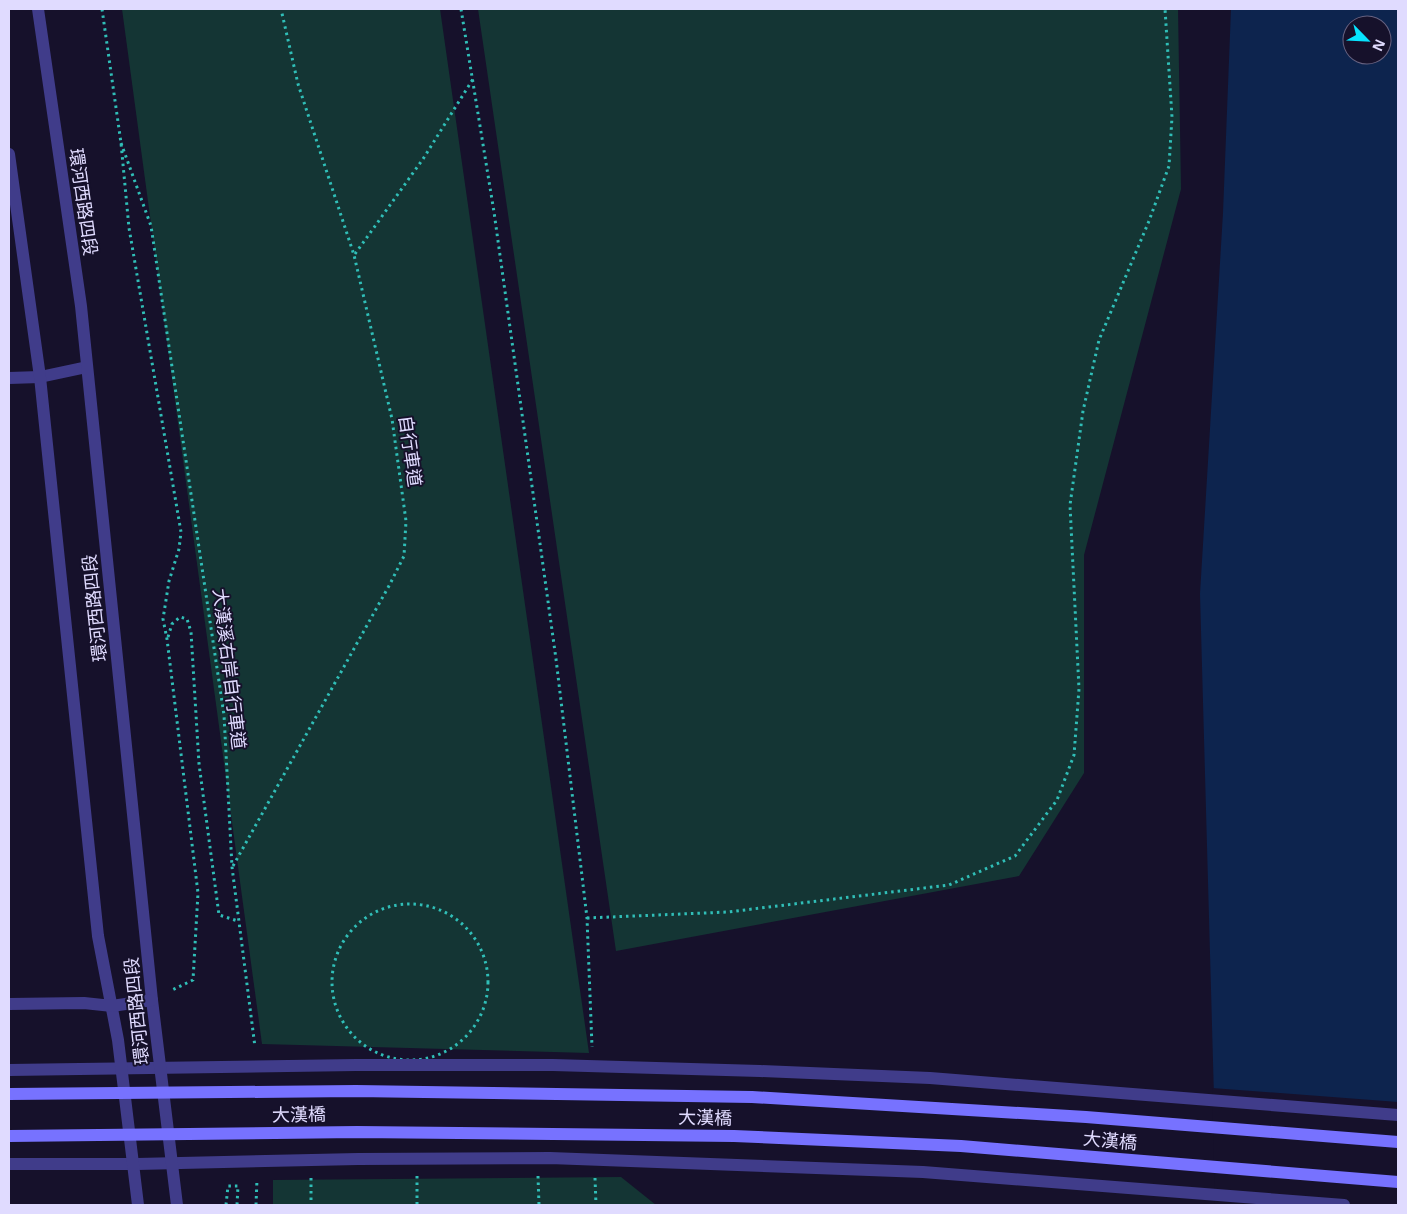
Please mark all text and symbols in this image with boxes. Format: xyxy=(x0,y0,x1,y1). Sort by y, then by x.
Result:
north arrow xyxy=(1342,15,1392,65)
text: N xyxy=(1368,36,1390,55)
street label: 環河西路四段 xyxy=(65,147,103,257)
street label: 自行車道 xyxy=(394,414,428,488)
street label: 環河西路四段 xyxy=(76,553,112,663)
street label: 大漢溪右岸自行車道 xyxy=(208,587,252,751)
street label: 環河西路四段 xyxy=(118,956,154,1066)
street label: 大漢橋 xyxy=(272,1102,326,1126)
street label: 大漢橋 xyxy=(678,1105,732,1129)
street label: 大漢橋 xyxy=(1082,1126,1138,1154)

